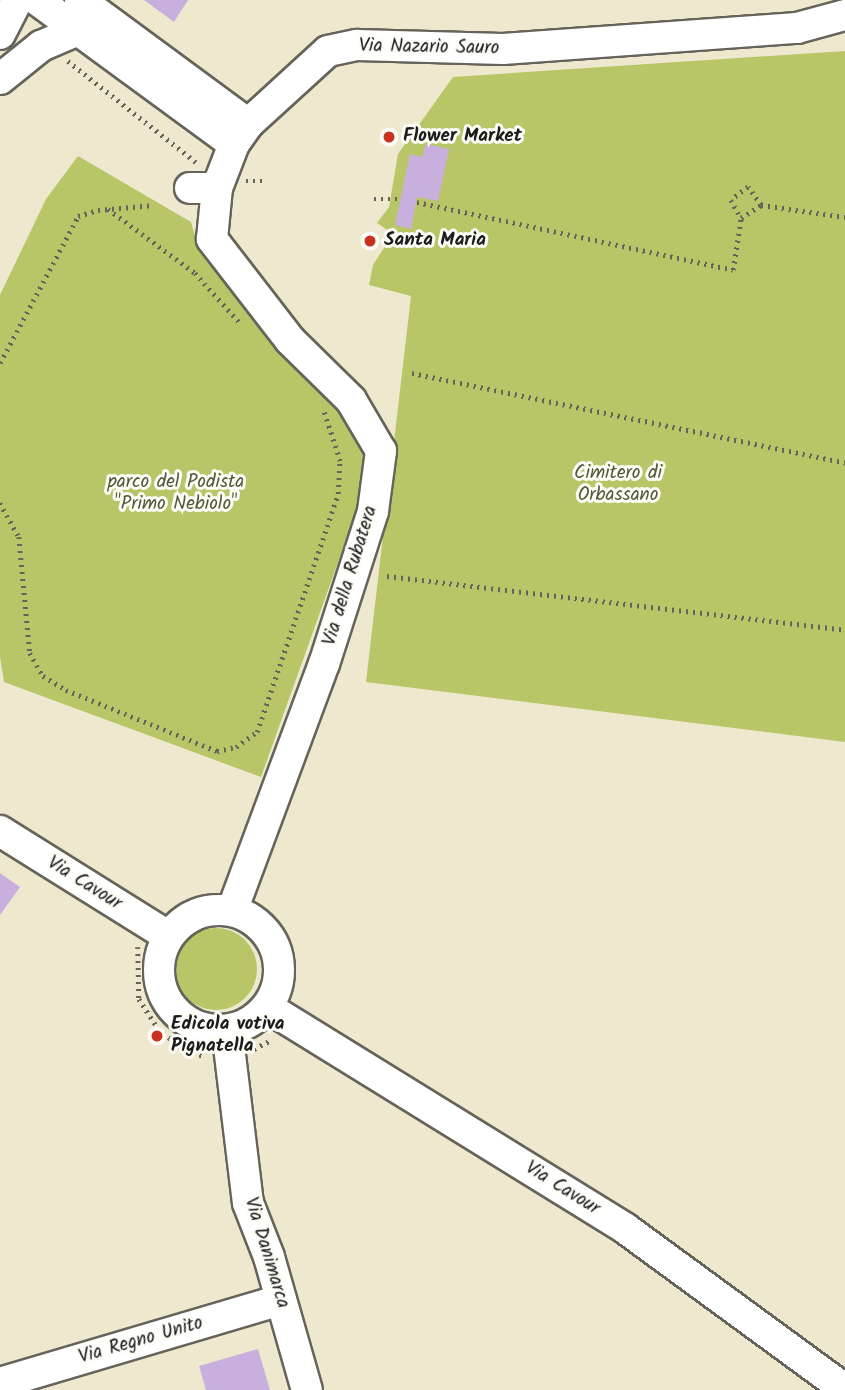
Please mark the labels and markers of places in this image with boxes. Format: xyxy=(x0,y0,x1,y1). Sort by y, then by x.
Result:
place label: Flower Market xyxy=(403,126,522,148)
marker: Flower Market xyxy=(381,129,397,145)
place label: Santa Maria xyxy=(384,230,486,252)
marker: Santa Maria xyxy=(362,233,378,249)
place label: Edicola votiva Pignatella xyxy=(171,1014,285,1058)
marker: Edicola votiva Pignatella xyxy=(149,1028,165,1044)

